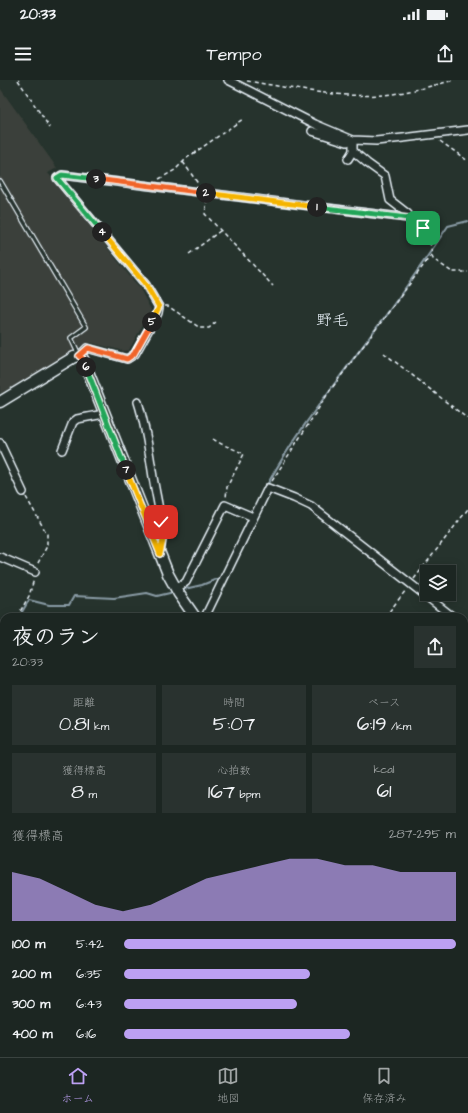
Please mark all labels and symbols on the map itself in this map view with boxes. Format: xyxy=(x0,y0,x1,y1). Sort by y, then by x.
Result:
pin: 3 xyxy=(86,169,106,189)
pin: 2 xyxy=(196,183,216,203)
pin: 1 xyxy=(307,197,327,217)
pin xyxy=(406,211,440,245)
pin: 4 xyxy=(92,222,112,242)
district label: 野毛 xyxy=(316,309,348,331)
pin: 5 xyxy=(142,312,162,332)
pin: 6 xyxy=(76,357,96,377)
pin: 7 xyxy=(116,460,136,480)
pin xyxy=(144,505,178,539)

